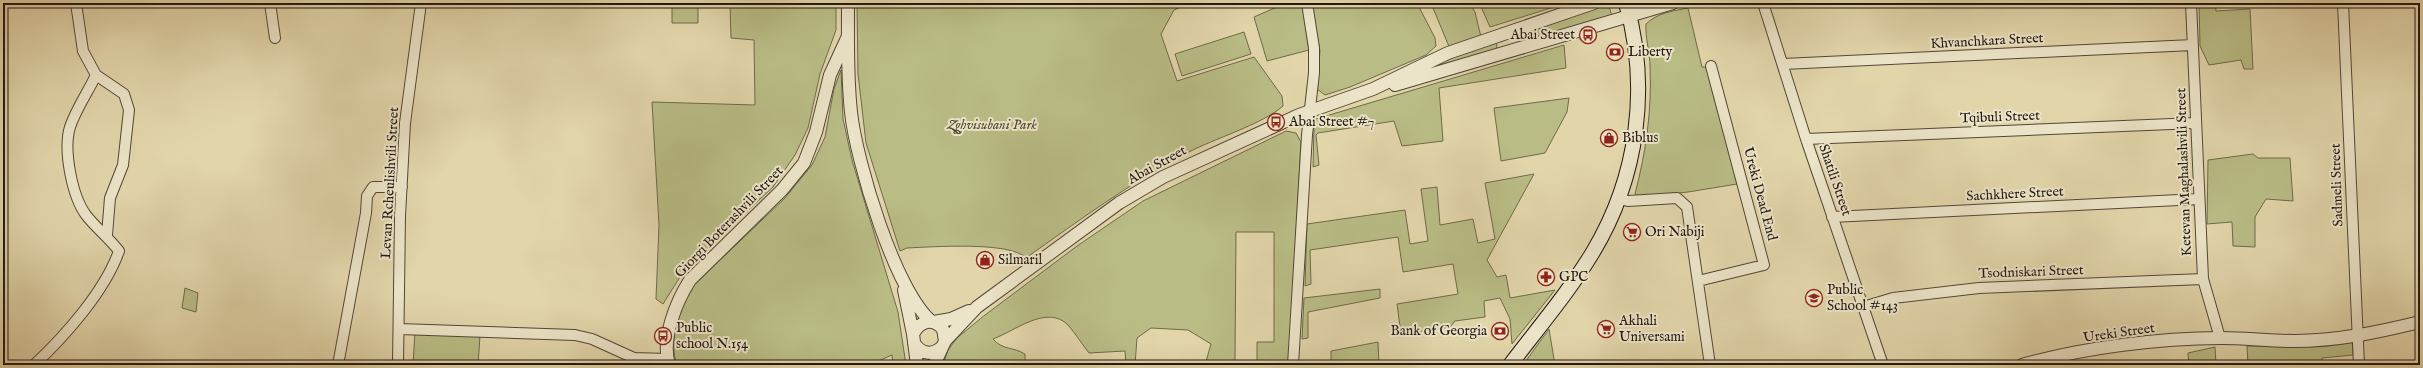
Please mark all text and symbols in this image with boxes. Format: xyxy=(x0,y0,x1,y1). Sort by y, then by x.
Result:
bus stop icon: Abai Street xyxy=(1578,25,1598,45)
place label: Abai Street xyxy=(1509,26,1575,44)
street label: Khvanchkara Street xyxy=(1930,29,2044,53)
bank icon: Liberty xyxy=(1605,42,1625,62)
place label: Liberty xyxy=(1628,43,1673,61)
street label: Ketevan Maghalashvili Street xyxy=(2172,87,2196,256)
street label: Levan Rcheulishvili Street xyxy=(377,106,403,259)
street label: Tqibuli Street xyxy=(1960,107,2040,127)
bus stop icon: Abai Street #7 xyxy=(1266,112,1286,132)
place label: Abai Street #7 xyxy=(1288,113,1374,131)
park label: Zghvisubani Park xyxy=(946,116,1037,135)
shop icon: Biblus xyxy=(1599,128,1619,148)
place label: Biblus xyxy=(1622,129,1658,147)
street label: Abai Street xyxy=(1124,141,1190,189)
street label: Shatili Street xyxy=(1814,142,1856,218)
street label: Sadmeli Street xyxy=(2327,143,2347,227)
street label: Ureki Dead End xyxy=(1739,145,1781,243)
street label: Giorgi Boterashvili Street xyxy=(671,162,787,282)
street label: Sachkhere Street xyxy=(1966,182,2064,206)
supermarket icon: Ori Nabiji xyxy=(1622,222,1642,242)
place label: Ori Nabiji xyxy=(1645,223,1705,241)
shop icon: Silmaril xyxy=(975,250,995,270)
place label: Silmaril xyxy=(998,251,1043,269)
street label: Tsodniskari Street xyxy=(1978,261,2084,283)
pharmacy icon: GPC xyxy=(1536,267,1556,287)
place label: GPC xyxy=(1559,268,1588,286)
place label: Public School #143 xyxy=(1827,281,1898,315)
school or university icon: Public School #143 xyxy=(1804,288,1824,308)
place label: Akhali Universami xyxy=(1618,312,1685,346)
place label: Public school N.154 xyxy=(676,319,748,353)
supermarket icon: Akhali Universami xyxy=(1596,319,1616,339)
street label: Ureki Street xyxy=(2082,319,2156,347)
bank icon: Bank of Georgia xyxy=(1490,321,1510,341)
place label: Bank of Georgia xyxy=(1390,322,1488,340)
bus stop icon: Public school N.154 xyxy=(653,326,673,346)

